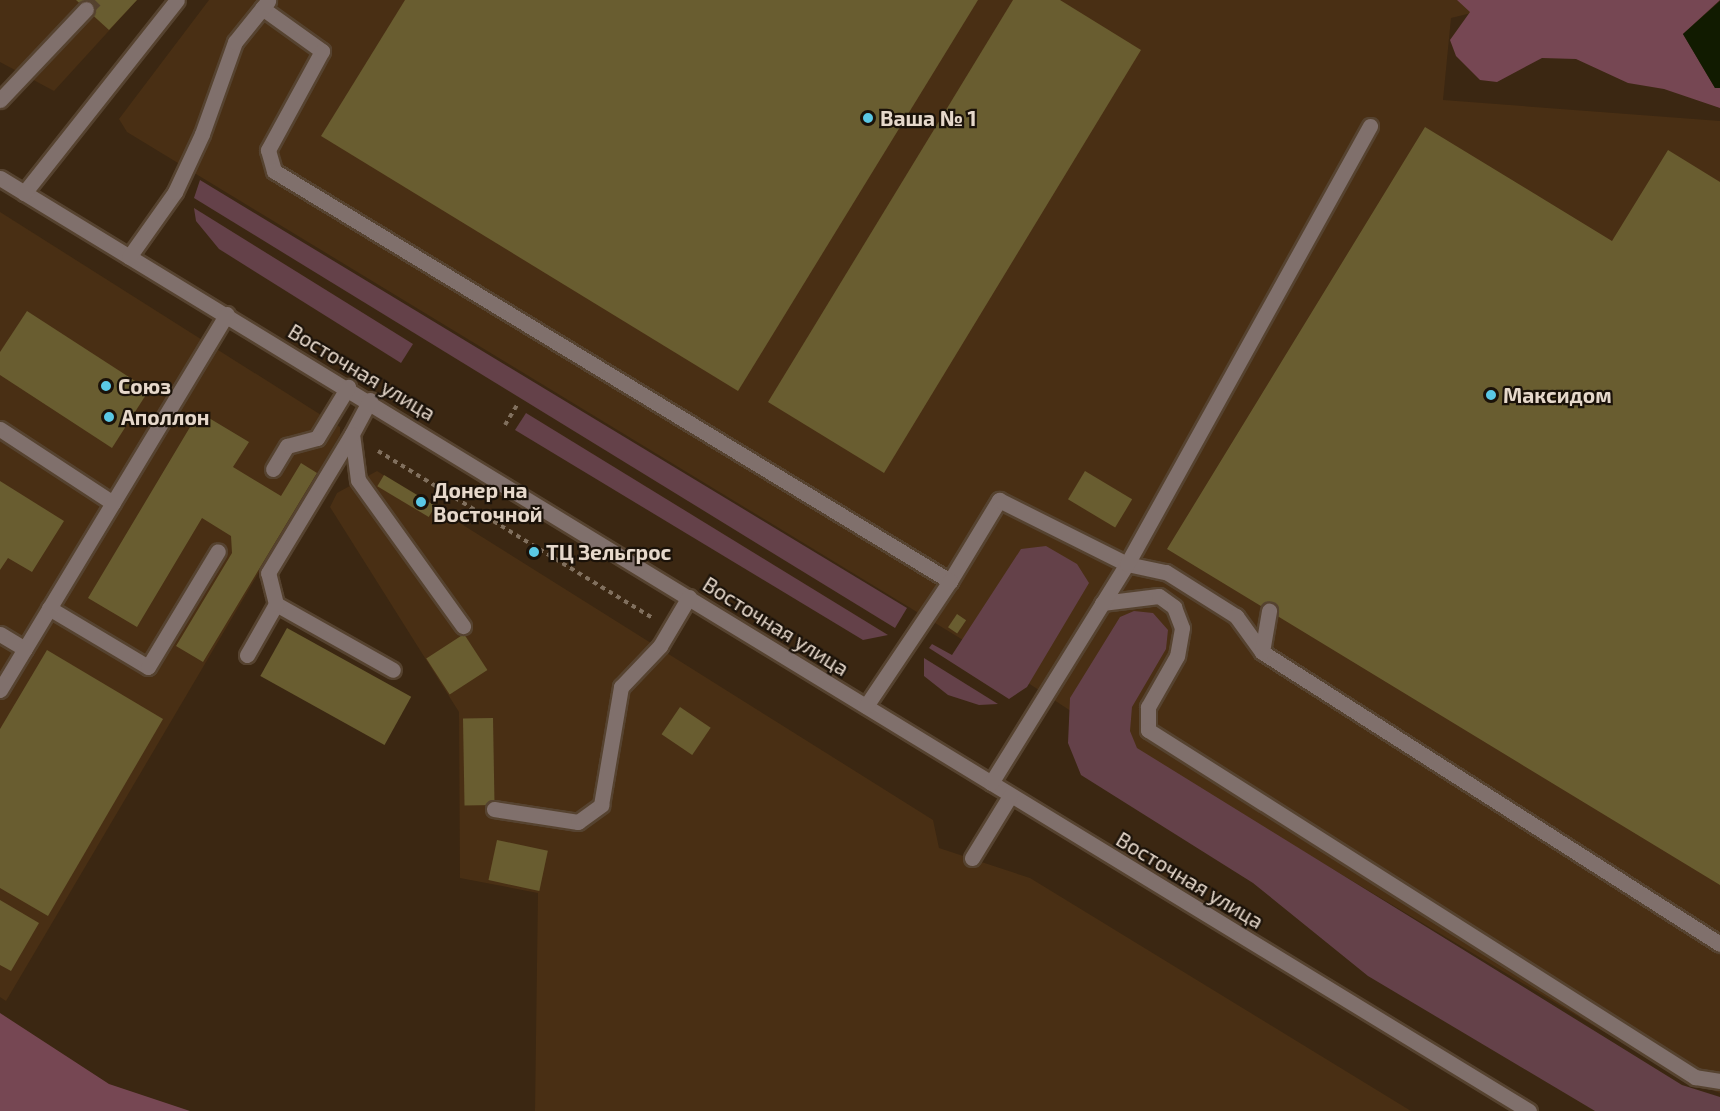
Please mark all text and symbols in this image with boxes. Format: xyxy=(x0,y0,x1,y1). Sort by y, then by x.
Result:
place label: Ваша № 1 xyxy=(880,105,977,131)
marker: Ваша № 1 xyxy=(861,111,875,125)
street label: Восточная улица xyxy=(284,318,440,426)
place label: Союз xyxy=(118,373,171,399)
marker: Союз xyxy=(99,379,113,393)
place label: Максидом xyxy=(1503,382,1612,408)
marker: Максидом xyxy=(1484,388,1498,402)
place label: Аполлон xyxy=(121,404,210,430)
marker: Аполлон xyxy=(102,410,116,424)
place label: Донер на Восточной xyxy=(433,477,543,527)
marker: Донер на Восточной xyxy=(414,495,428,509)
place label: ТЦ Зельгрос xyxy=(546,539,671,565)
marker: ТЦ Зельгрос xyxy=(527,545,541,559)
street label: Восточная улица xyxy=(698,571,854,681)
street label: Восточная улица xyxy=(1112,826,1268,934)

